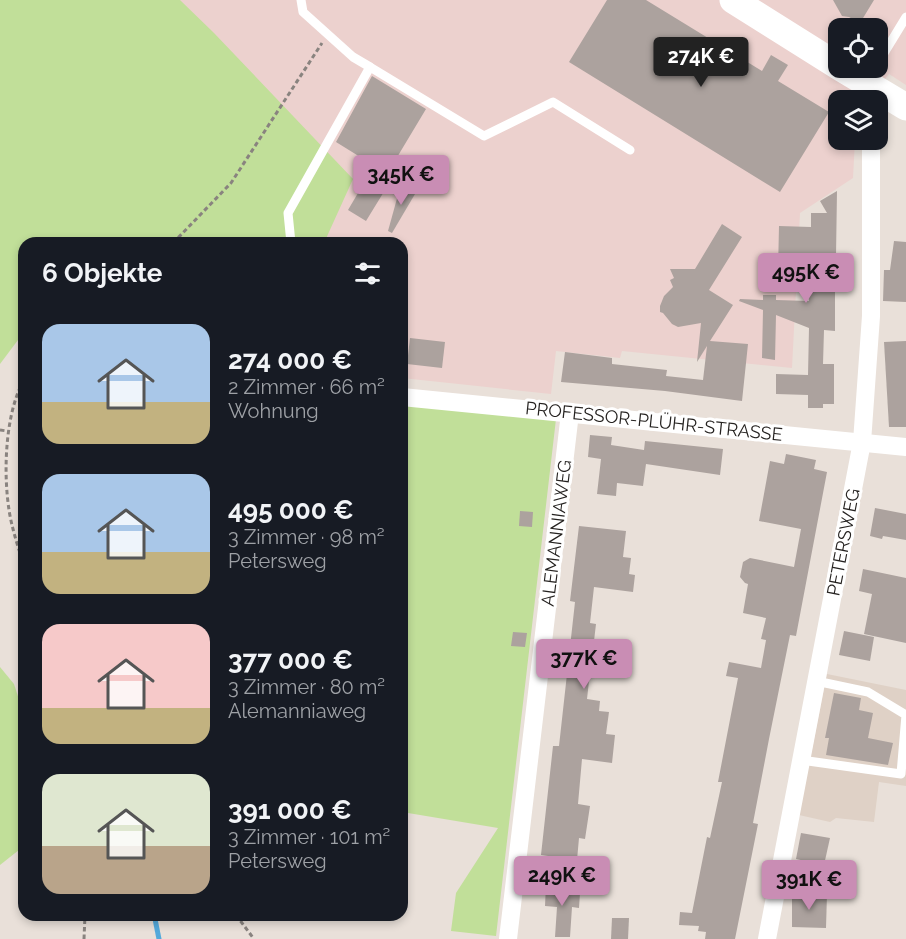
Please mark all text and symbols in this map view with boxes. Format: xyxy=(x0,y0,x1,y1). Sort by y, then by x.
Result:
map controls xyxy=(828,18,888,150)
button: locate xyxy=(828,18,888,78)
pin: 274K € xyxy=(652,37,750,88)
text: 274K € xyxy=(667,44,735,68)
button: layers xyxy=(828,90,888,150)
pin: 345K € xyxy=(352,155,450,206)
text: 345K € xyxy=(367,162,435,186)
pin: 495K € xyxy=(757,253,855,304)
icon: filters xyxy=(351,257,384,290)
text: 6 Objekte xyxy=(42,258,162,288)
text: 495K € xyxy=(772,260,840,284)
text: 274 000 € xyxy=(228,345,352,375)
icon: home xyxy=(90,348,162,420)
text: 2 Zimmer · 66 m² xyxy=(228,375,385,399)
street label: PROFESSOR-PLÜHR-STRASSE xyxy=(524,397,784,445)
text: Wohnung xyxy=(228,399,319,423)
street label: ALEMANNIAWEG xyxy=(537,459,575,607)
street label: PETERSWEG xyxy=(822,487,864,597)
text: 495 000 € xyxy=(228,495,354,525)
icon: home xyxy=(90,498,162,570)
text: 3 Zimmer · 98 m² xyxy=(228,525,385,549)
text: Petersweg xyxy=(228,549,327,573)
pin: 377K € xyxy=(535,639,633,690)
text: 377 000 € xyxy=(228,645,353,675)
text: 377K € xyxy=(550,646,618,670)
icon: home xyxy=(90,648,162,720)
text: 3 Zimmer · 80 m² xyxy=(228,675,385,699)
text: Alemanniaweg xyxy=(228,699,366,723)
text: 391 000 € xyxy=(228,795,352,825)
icon: home xyxy=(90,798,162,870)
text: 3 Zimmer · 101 m² xyxy=(228,825,390,849)
text: Petersweg xyxy=(228,849,327,873)
pin: 249K € xyxy=(513,856,611,907)
pin: 391K € xyxy=(760,860,858,911)
text: 249K € xyxy=(528,863,596,887)
text: 391K € xyxy=(776,867,842,891)

